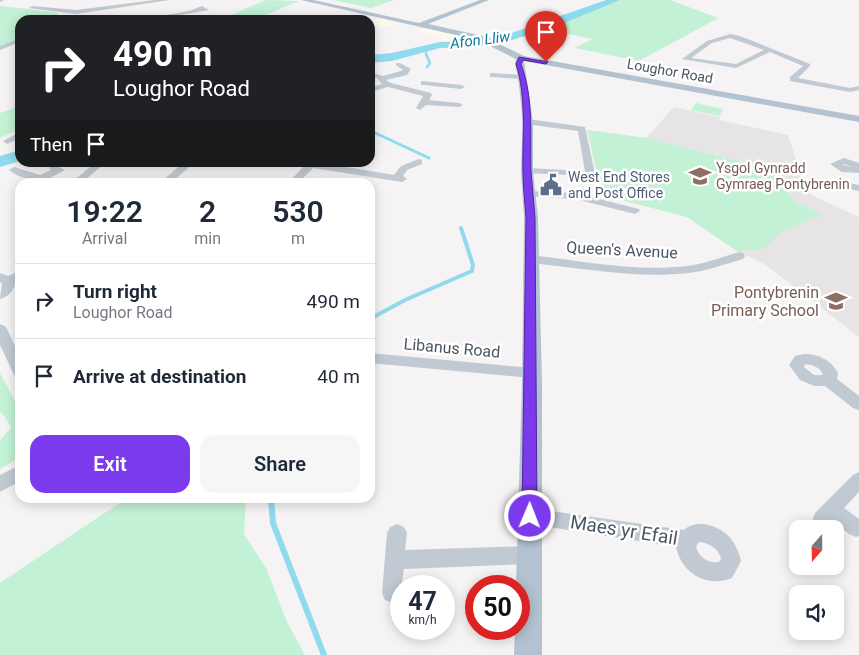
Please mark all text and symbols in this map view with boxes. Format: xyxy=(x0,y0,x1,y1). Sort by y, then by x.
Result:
pin xyxy=(525,11,567,62)
icon: arrive xyxy=(532,18,560,46)
water label: Afon Lliw xyxy=(448,27,512,53)
text: 490 m xyxy=(113,34,212,75)
icon: right xyxy=(30,35,95,100)
street label: Loughor Road xyxy=(626,56,714,86)
text: Loughor Road xyxy=(113,76,250,101)
icon: arrive xyxy=(82,130,110,158)
text: Then xyxy=(30,133,72,156)
place label: Ysgol Gynradd Gymraeg Pontybrenin xyxy=(716,160,850,192)
school or university icon: Ysgol Gynradd Gymraeg Pontybrenin xyxy=(687,163,713,189)
place label: West End Stores and Post Office xyxy=(568,169,670,201)
public building icon: West End Stores and Post Office xyxy=(538,172,564,198)
text: 19:22 xyxy=(66,194,143,229)
text: 2 xyxy=(199,194,216,229)
text: 530 xyxy=(272,194,324,229)
text: Arrival xyxy=(82,229,127,248)
text: min xyxy=(194,229,221,248)
text: m xyxy=(291,229,305,248)
street label: Queen's Avenue xyxy=(566,238,678,262)
text: Turn right xyxy=(73,280,157,303)
place label: Pontybrenin Primary School xyxy=(711,283,819,320)
icon: right xyxy=(30,287,58,315)
school or university icon: Pontybrenin Primary School xyxy=(823,288,849,314)
text: 490 m xyxy=(307,290,360,313)
text: Loughor Road xyxy=(73,303,173,322)
street label: Libanus Road xyxy=(403,334,501,362)
icon: arrive xyxy=(30,362,58,390)
text: Arrive at destination xyxy=(73,365,246,388)
text: 40 m xyxy=(317,365,360,388)
button: Exit xyxy=(30,435,190,493)
button: Share xyxy=(200,435,360,493)
position arrow xyxy=(503,489,555,541)
street label: Maes yr Efail xyxy=(569,510,679,550)
north arrow xyxy=(789,520,844,575)
map controls xyxy=(789,520,844,640)
speed limit sign: 50 xyxy=(465,575,530,640)
button: sound xyxy=(789,585,844,640)
text: 47 xyxy=(408,587,437,616)
text: km/h xyxy=(408,613,437,627)

